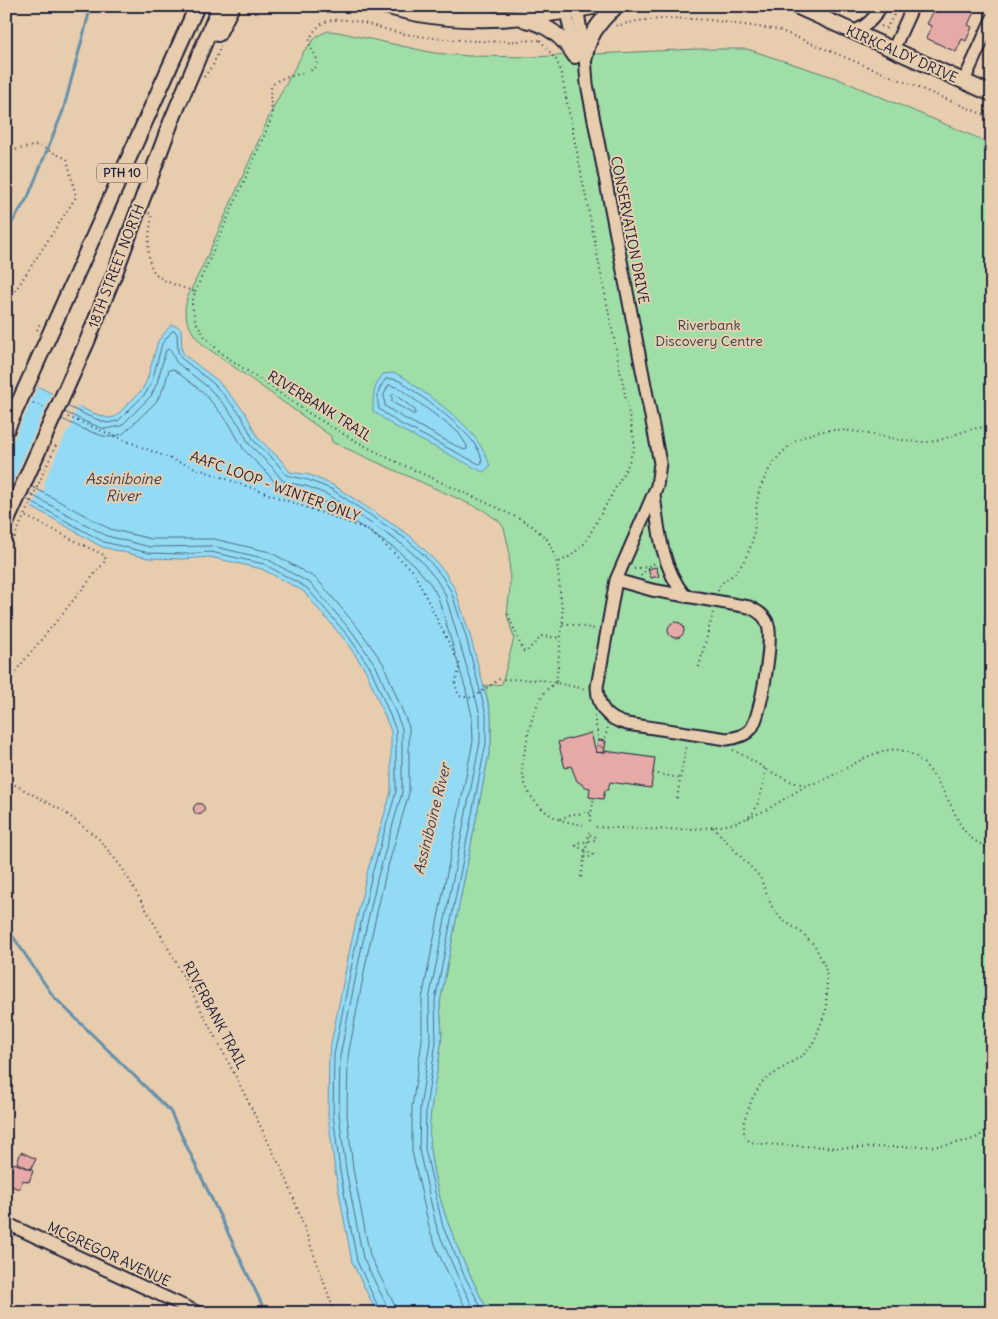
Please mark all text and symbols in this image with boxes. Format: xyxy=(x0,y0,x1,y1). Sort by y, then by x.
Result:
street label: KIRKCALDY DRIVE xyxy=(843,21,961,87)
street label: CONSERVATION DRIVE xyxy=(607,155,653,305)
road number: PTH 10 xyxy=(97,164,147,182)
street label: 18TH STREET NORTH xyxy=(84,201,148,331)
park label: Riverbank Discovery Centre xyxy=(655,316,763,350)
street label: RIVERBANK TRAIL xyxy=(264,367,376,446)
street label: AAFC LOOP - WINTER ONLY xyxy=(188,447,362,525)
water label: Assiniboine River xyxy=(85,469,162,505)
water label: Assiniboine River xyxy=(409,760,455,876)
street label: RIVERBANK TRAIL xyxy=(179,958,251,1072)
street label: MCGREGOR AVENUE xyxy=(45,1218,173,1290)

